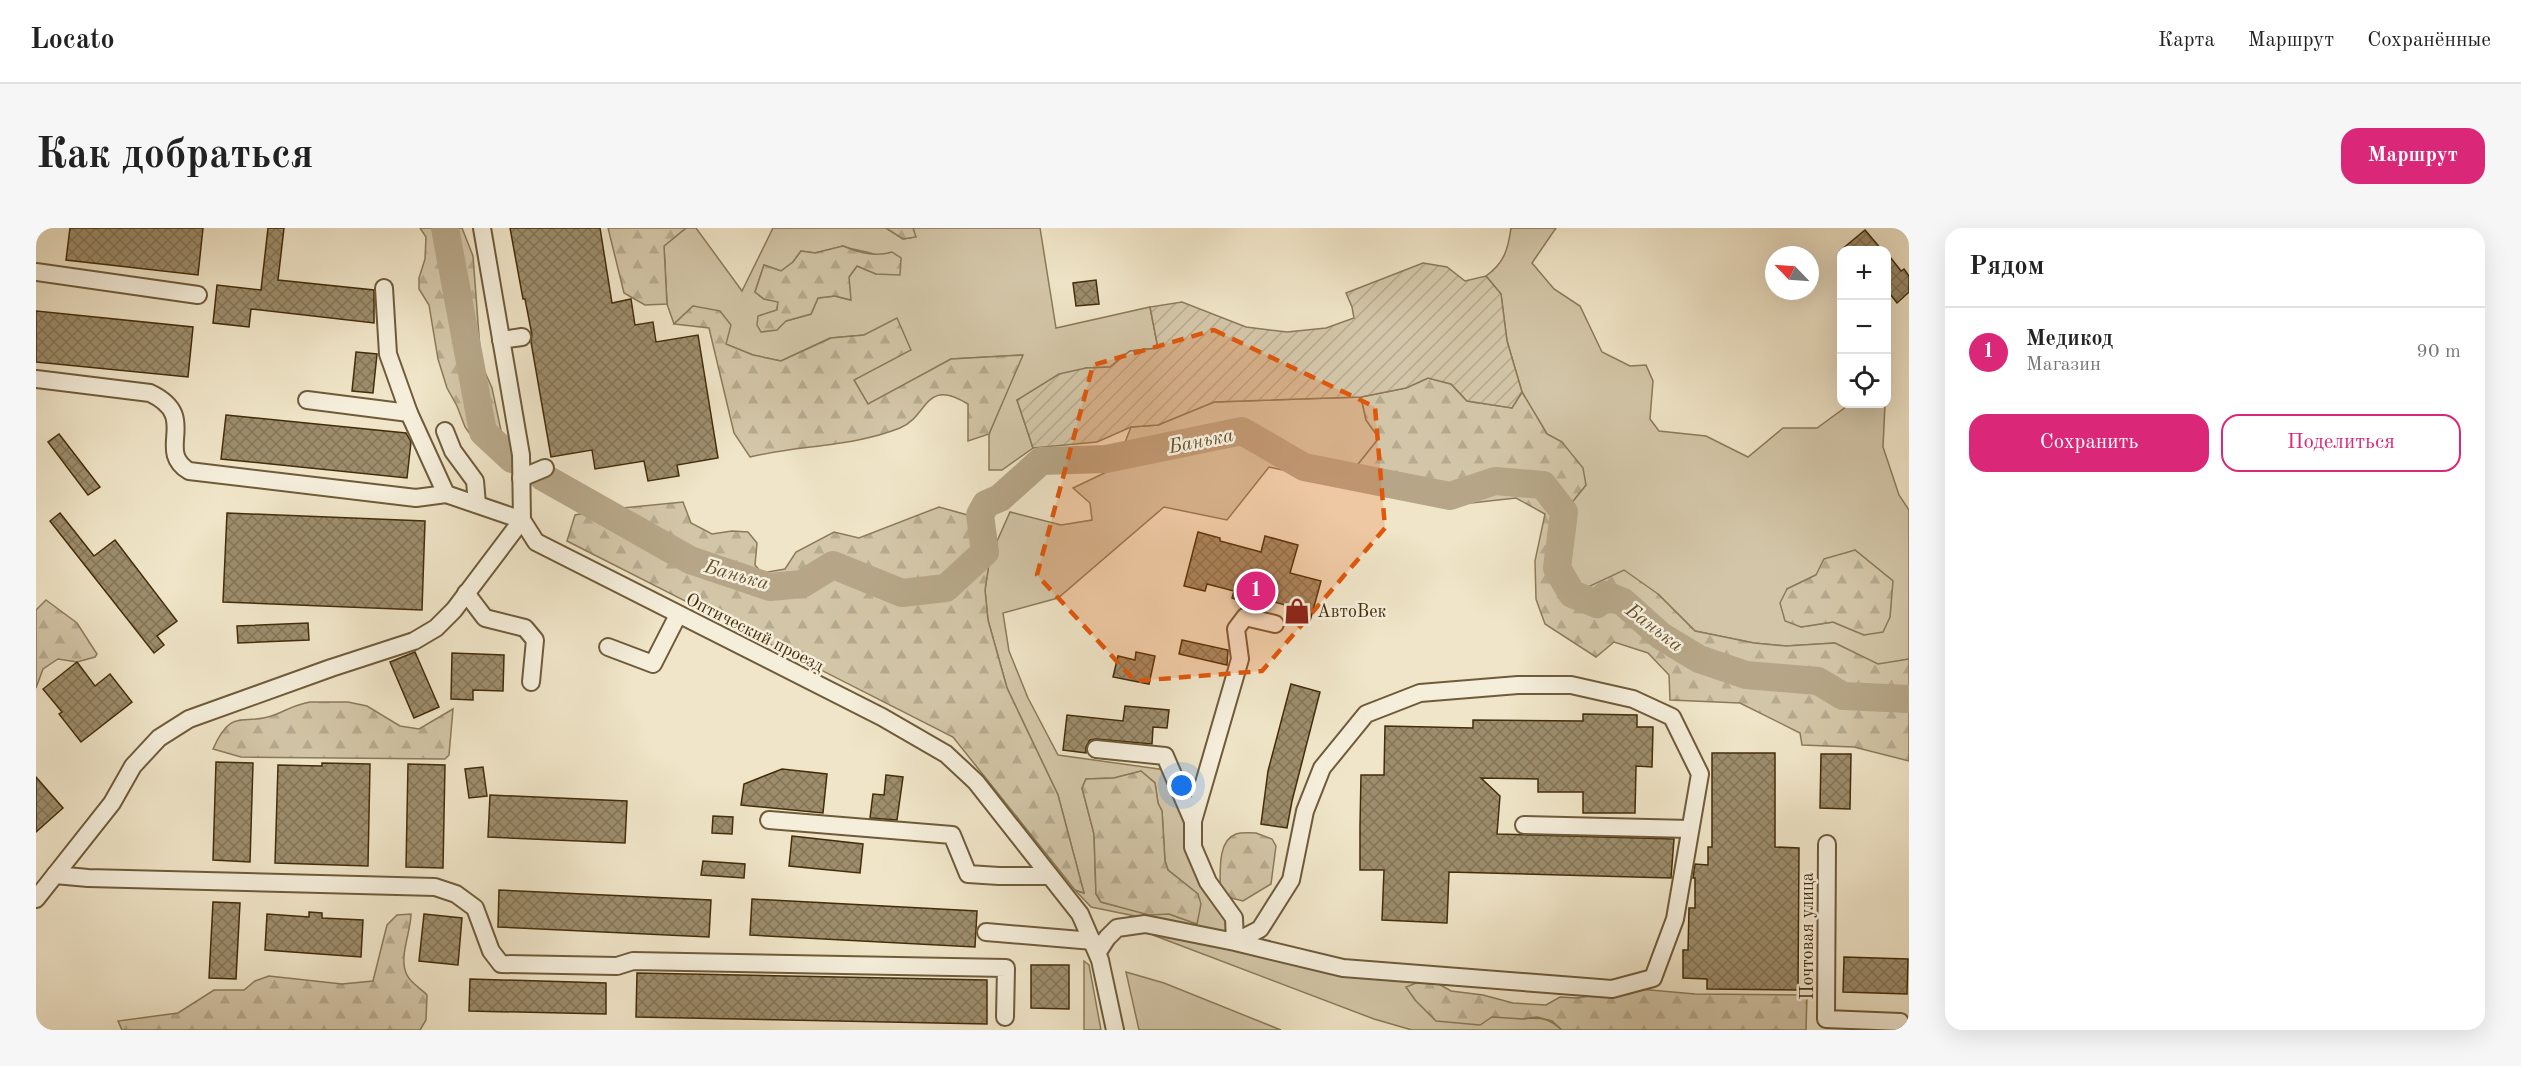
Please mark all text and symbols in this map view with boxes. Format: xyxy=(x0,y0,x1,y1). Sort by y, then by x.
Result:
text: Locato xyxy=(30,27,115,55)
text: Карта xyxy=(2158,30,2215,51)
text: Маршрут xyxy=(2248,30,2334,51)
text: Сохранённые xyxy=(2367,30,2491,51)
button: Маршрут xyxy=(2341,128,2485,184)
text: Как добраться xyxy=(36,135,313,177)
north arrow xyxy=(1765,246,1819,300)
map controls xyxy=(1837,246,1891,408)
button: + xyxy=(1837,246,1891,300)
text: Рядом xyxy=(1969,254,2044,280)
button: − xyxy=(1837,300,1891,354)
text: Медикод xyxy=(2026,328,2113,350)
text: 1 xyxy=(1983,342,1994,362)
text: 90 m xyxy=(2416,342,2461,362)
button: locate xyxy=(1837,354,1891,408)
text: Магазин xyxy=(2026,355,2101,375)
button: Сохранить xyxy=(1969,414,2209,472)
button: Поделиться xyxy=(2221,414,2461,472)
water label: Банька xyxy=(1166,426,1236,458)
water label: Банька xyxy=(701,557,771,595)
pin: 1 xyxy=(1236,568,1276,614)
street label: Оптический проезд xyxy=(683,590,827,676)
shop icon: АвтоВек xyxy=(1282,596,1312,626)
water label: Банька xyxy=(1621,600,1686,657)
place label: АвтоВек xyxy=(1317,603,1387,621)
your location xyxy=(1167,771,1196,800)
street label: Почтовая улица xyxy=(1799,872,1817,1000)

